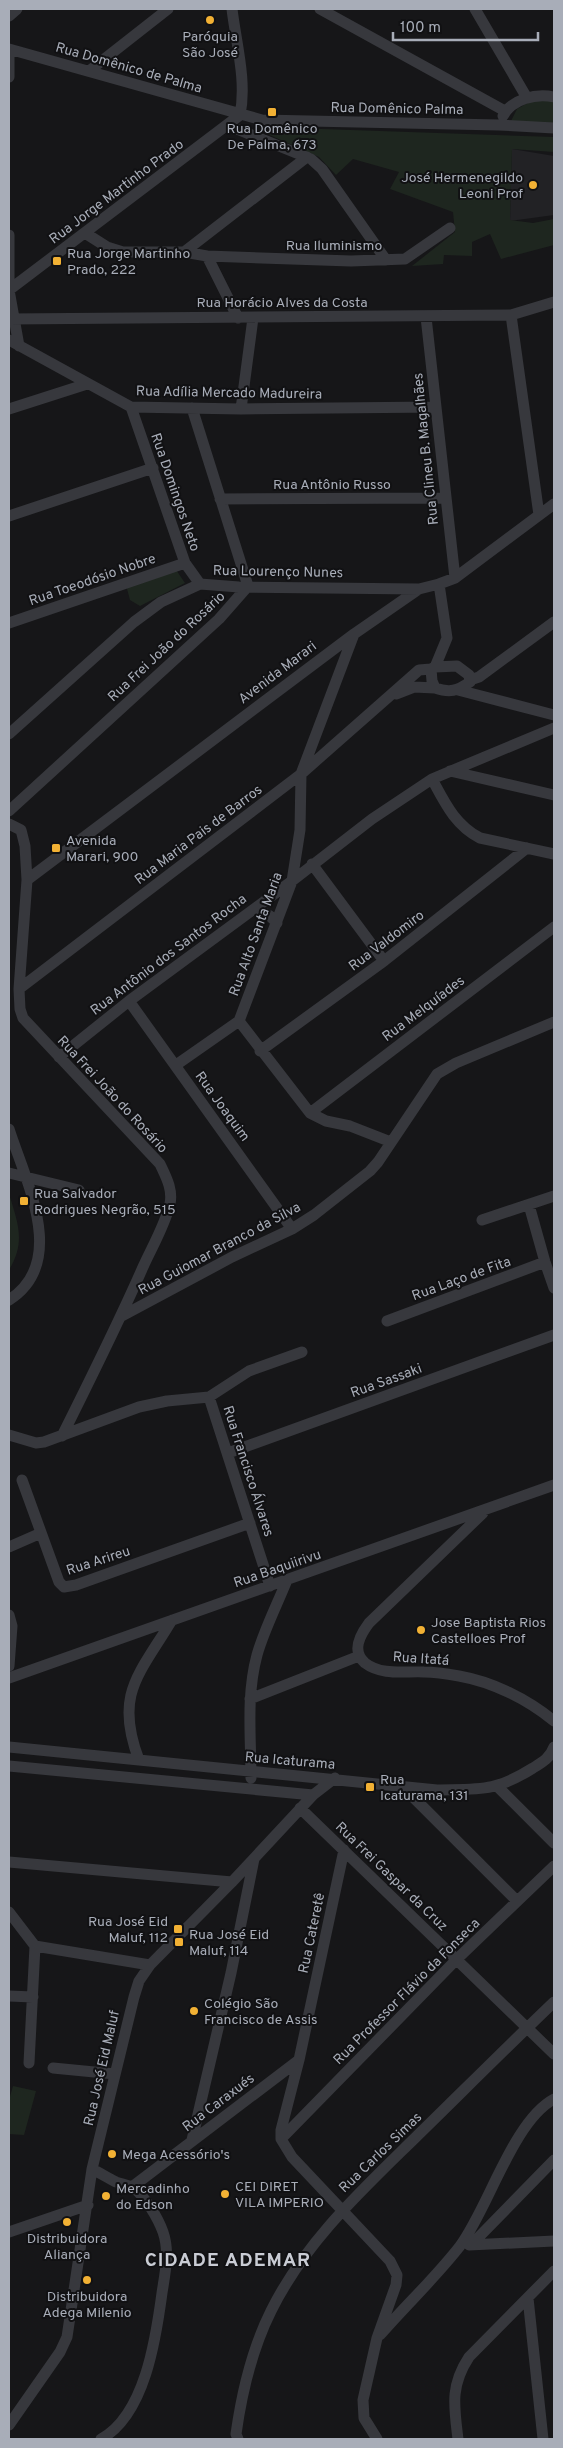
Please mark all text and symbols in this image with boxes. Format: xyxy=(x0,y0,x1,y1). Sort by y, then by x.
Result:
scale bar xyxy=(393,10,538,42)
marker: Paróquia São José xyxy=(204,14,216,26)
text: 100 m xyxy=(400,19,441,38)
place label: Paróquia São José xyxy=(182,29,238,62)
street label: Rua Domênico de Palma xyxy=(53,39,204,98)
street label: Rua Domênico Palma xyxy=(330,100,464,119)
marker: Rua Domênico De Palma, 673 xyxy=(266,106,278,118)
place label: Rua Domênico De Palma, 673 xyxy=(227,121,318,154)
street label: Rua Jorge Martinho Prado xyxy=(46,136,188,248)
place label: José Hermenegildo Leoni Prof xyxy=(401,170,523,203)
marker: José Hermenegildo Leoni Prof xyxy=(527,179,539,191)
street label: Rua Iluminismo xyxy=(286,238,383,255)
place label: Rua Jorge Martinho Prado, 222 xyxy=(67,246,190,279)
marker: Rua Jorge Martinho Prado, 222 xyxy=(51,255,63,267)
street label: Rua Horácio Alves da Costa xyxy=(197,295,368,312)
street label: Rua Clineu B. Magalhães xyxy=(410,372,443,526)
street label: Rua Adília Mercado Madureira xyxy=(136,383,322,404)
street label: Rua Domingos Neto xyxy=(146,431,203,554)
street label: Rua Antônio Russo xyxy=(273,477,391,494)
street label: Rua Toeodósio Nobre xyxy=(27,551,158,610)
street label: Rua Lourenço Nunes xyxy=(213,563,343,582)
street label: Rua Frei João do Rosário xyxy=(105,588,229,706)
street label: Avenida Marari xyxy=(235,638,320,708)
street label: Rua Maria Pais de Barros xyxy=(132,782,266,889)
place label: Avenida Marari, 900 xyxy=(66,833,139,866)
marker: Avenida Marari, 900 xyxy=(50,842,62,854)
street label: Rua Alto Santa Maria xyxy=(226,870,287,999)
street label: Rua Antônio dos Santos Rocha xyxy=(88,891,250,1019)
street label: Rua Valdomiro xyxy=(346,907,428,975)
street label: Rua Melquíades xyxy=(379,973,469,1046)
street label: Rua Frei João do Rosário xyxy=(53,1033,171,1157)
street label: Rua Joaquim xyxy=(191,1069,253,1145)
place label: Rua Salvador Rodrigues Negrão, 515 xyxy=(34,1186,176,1219)
marker: Rua Salvador Rodrigues Negrão, 515 xyxy=(18,1195,30,1207)
street label: Rua Guiomar Branco da Silva xyxy=(136,1199,304,1299)
street label: Rua Laço de Fita xyxy=(410,1254,513,1305)
street label: Rua Sassaki xyxy=(348,1361,425,1402)
street label: Rua Francisco Álvares xyxy=(218,1404,278,1539)
street label: Rua Arireu xyxy=(64,1543,133,1580)
street label: Rua Baquiirivu xyxy=(231,1546,324,1592)
place label: Jose Baptista Rios Castelloes Prof xyxy=(431,1615,546,1648)
marker: Jose Baptista Rios Castelloes Prof xyxy=(415,1624,427,1636)
street label: Rua Itatá xyxy=(392,1649,450,1670)
street label: Rua Icaturama xyxy=(244,1749,336,1774)
place label: Rua Icaturama, 131 xyxy=(380,1772,469,1805)
marker: Rua Icaturama, 131 xyxy=(364,1781,376,1793)
street label: Rua Frei Gaspar da Cruz xyxy=(331,1819,451,1935)
street label: Rua Cateretê xyxy=(296,1891,329,1975)
place label: Rua José Eid Maluf, 112 xyxy=(88,1914,168,1947)
street label: Rua Professor Flávio da Fonseca xyxy=(330,1915,484,2069)
marker: Rua José Eid Maluf, 112 xyxy=(172,1923,184,1935)
place label: Rua José Eid Maluf, 114 xyxy=(189,1927,269,1960)
marker: Rua José Eid Maluf, 114 xyxy=(173,1936,185,1948)
place label: Colégio São Francisco de Assis xyxy=(204,1996,318,2029)
marker: Colégio São Francisco de Assis xyxy=(188,2005,200,2017)
street label: Rua José Eid Maluf xyxy=(81,2009,124,2128)
street label: Rua Caraxués xyxy=(179,2071,258,2136)
street label: Rua Carlos Simas xyxy=(336,2109,426,2197)
place label: Mega Acessório's xyxy=(122,2147,230,2164)
marker: Mega Acessório's xyxy=(106,2148,118,2160)
place label: CEI DIRET VILA IMPERIO xyxy=(235,2179,324,2212)
place label: Mercadinho do Edson xyxy=(116,2181,190,2214)
marker: CEI DIRET VILA IMPERIO xyxy=(219,2188,231,2200)
marker: Mercadinho do Edson xyxy=(100,2190,112,2202)
marker: Distribuidora Aliança xyxy=(61,2216,73,2228)
place label: Distribuidora Aliança xyxy=(27,2231,107,2264)
district label: CIDADE ADEMAR xyxy=(145,2249,311,2273)
marker: Distribuidora Adega Milenio xyxy=(81,2274,93,2286)
place label: Distribuidora Adega Milenio xyxy=(42,2289,132,2322)

